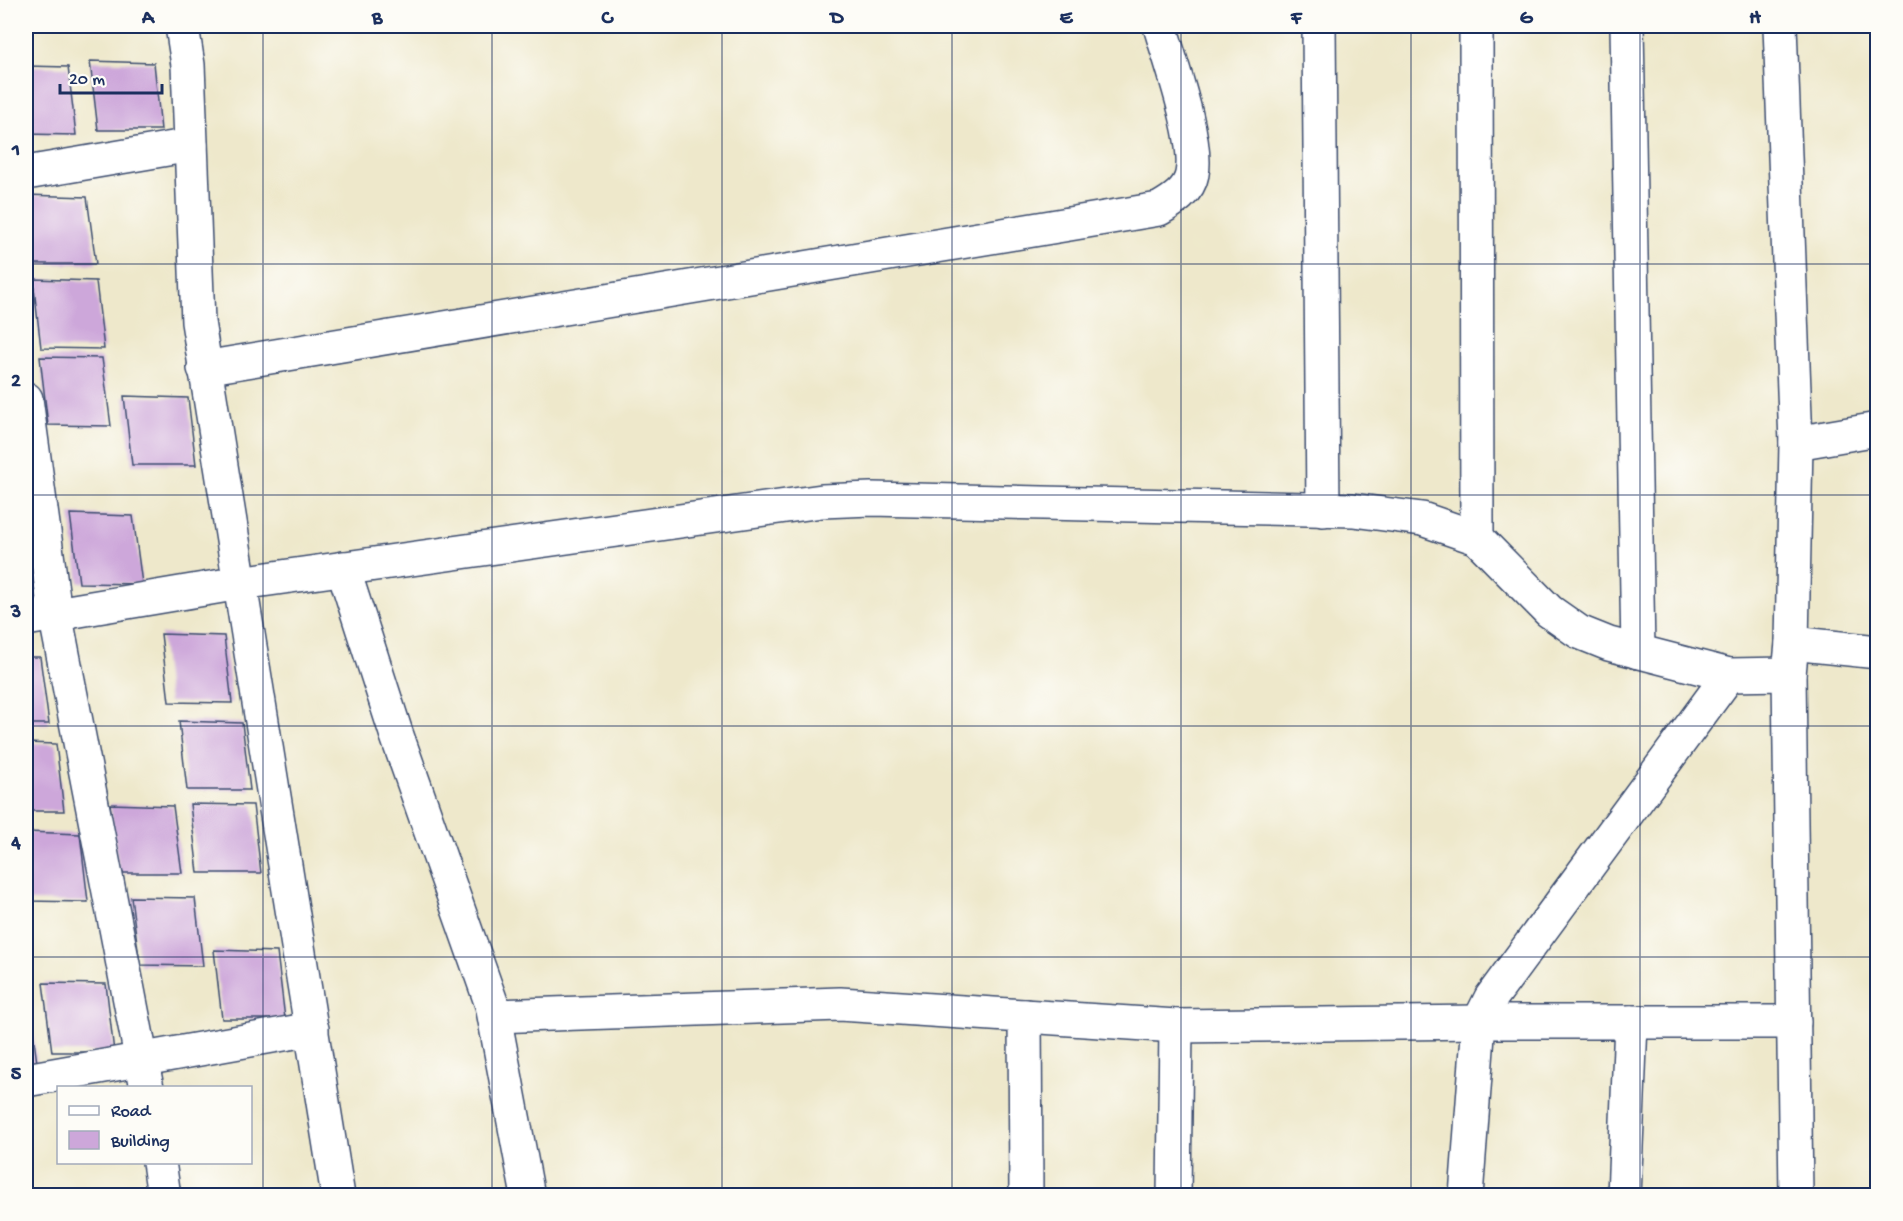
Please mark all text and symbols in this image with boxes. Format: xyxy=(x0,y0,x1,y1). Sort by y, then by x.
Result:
text: A xyxy=(141,8,156,31)
text: B xyxy=(371,8,383,31)
text: C xyxy=(601,8,615,31)
text: D xyxy=(828,8,844,31)
text: E xyxy=(1060,8,1074,31)
text: F xyxy=(1290,8,1303,31)
text: G xyxy=(1520,8,1534,31)
text: H xyxy=(1749,8,1761,31)
scale bar xyxy=(60,57,162,95)
text: 20 m xyxy=(69,70,105,91)
text: 1 xyxy=(11,140,20,163)
text: 2 xyxy=(11,371,21,394)
text: 3 xyxy=(10,602,21,625)
text: 4 xyxy=(10,833,21,856)
text: 5 xyxy=(11,1064,22,1087)
legend xyxy=(57,1086,252,1164)
text: Road xyxy=(111,1102,152,1123)
text: Building xyxy=(110,1132,170,1153)

